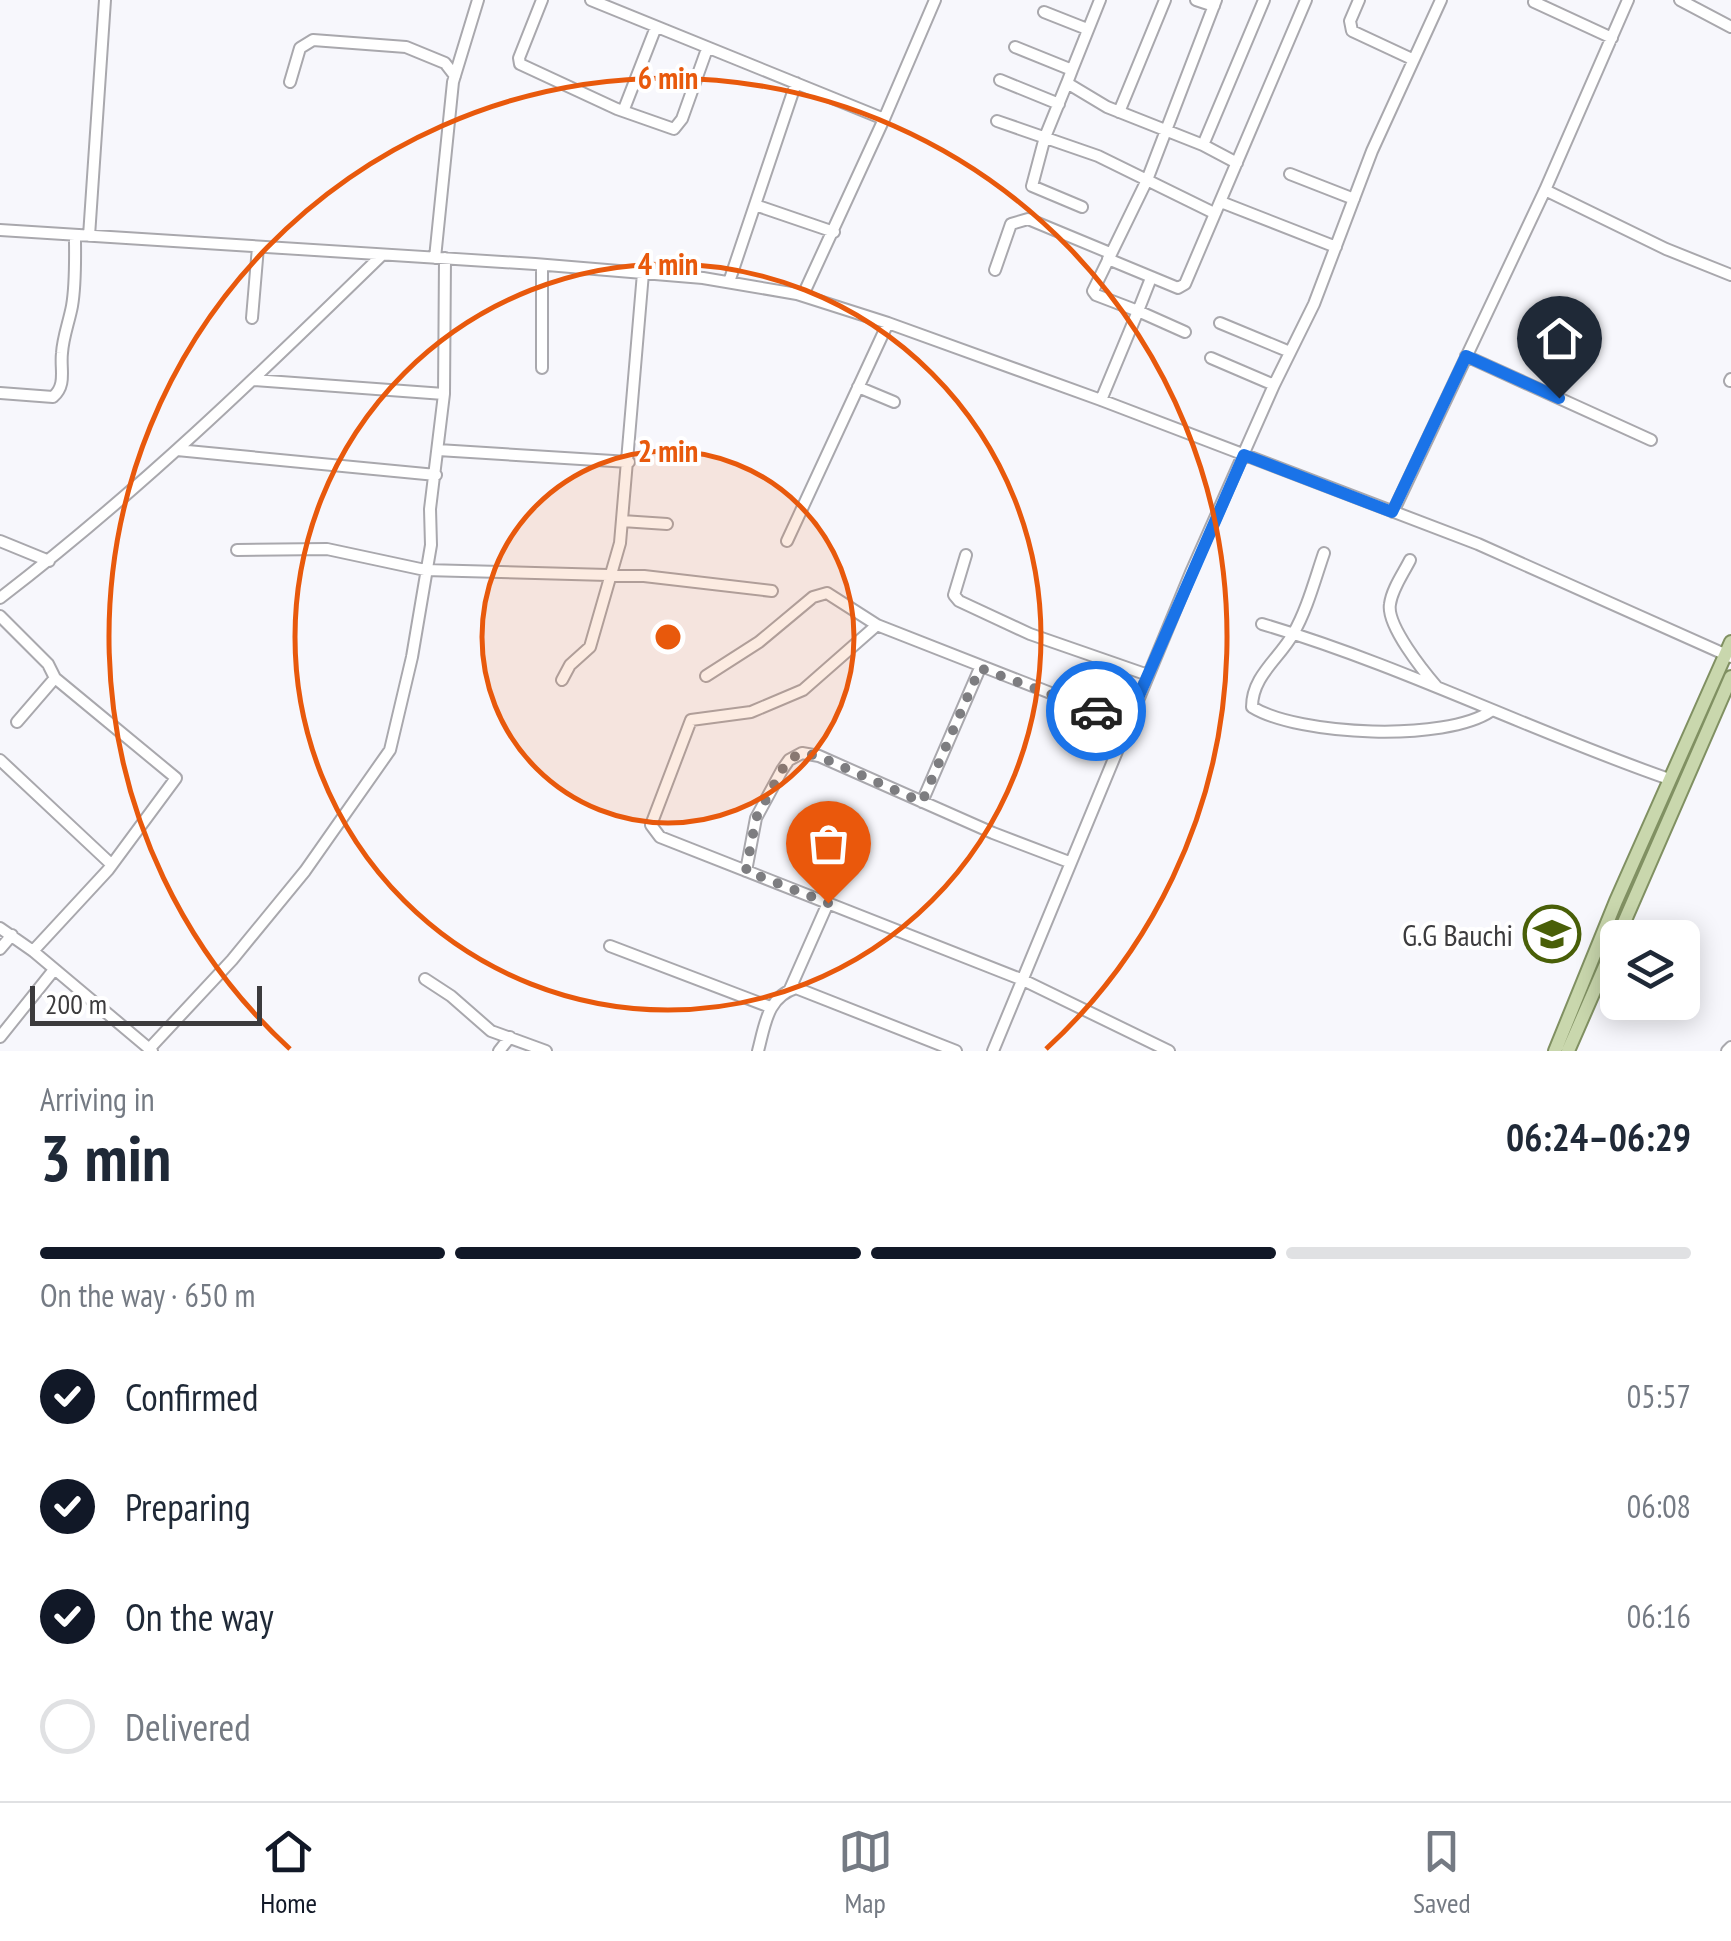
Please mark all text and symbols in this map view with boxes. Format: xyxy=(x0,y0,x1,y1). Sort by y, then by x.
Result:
text: 6 min xyxy=(638,58,698,97)
text: 4 min xyxy=(638,244,698,283)
pin xyxy=(1517,296,1602,399)
icon: home xyxy=(1532,311,1587,366)
text: 2 min xyxy=(638,431,698,470)
centre of rings xyxy=(650,619,686,655)
courier xyxy=(1046,661,1146,761)
icon: car xyxy=(1069,684,1124,739)
pin xyxy=(786,801,871,904)
icon: bag xyxy=(801,816,856,871)
school or university icon: G.G Bauchi xyxy=(1522,904,1582,964)
place label: G.G Bauchi xyxy=(1402,915,1513,954)
map controls xyxy=(1600,920,1700,1020)
button: layers xyxy=(1600,920,1700,1020)
scale bar xyxy=(30,981,262,1026)
text: 200 m xyxy=(45,985,107,1022)
text: Arriving in xyxy=(40,1078,155,1120)
text: 06:24–06:29 xyxy=(1506,1112,1691,1161)
text: 3 min xyxy=(40,1115,171,1199)
text: On the way · 650 m xyxy=(40,1274,255,1316)
icon: check xyxy=(40,1369,95,1424)
text: Confirmed xyxy=(125,1372,258,1421)
text: 05:57 xyxy=(1627,1375,1691,1417)
icon: check xyxy=(40,1479,95,1534)
text: Preparing xyxy=(125,1482,251,1531)
text: 06:08 xyxy=(1627,1485,1691,1527)
icon: check xyxy=(40,1589,95,1644)
text: On the way xyxy=(125,1592,273,1641)
text: 06:16 xyxy=(1627,1595,1691,1637)
text: Delivered xyxy=(125,1702,251,1751)
tab: Home xyxy=(260,1824,317,1921)
tab: Map xyxy=(838,1824,893,1921)
tab: Saved xyxy=(1413,1824,1471,1921)

